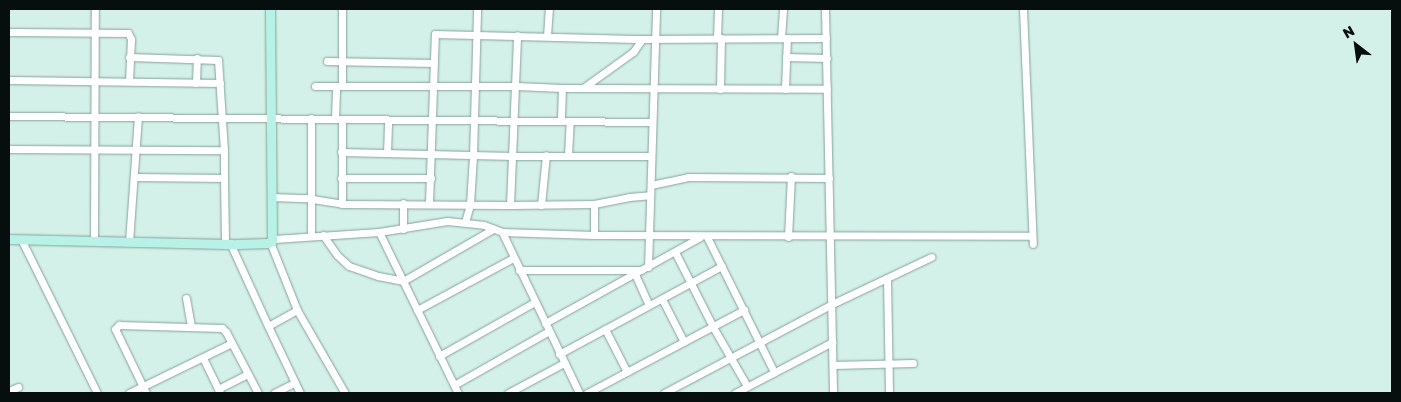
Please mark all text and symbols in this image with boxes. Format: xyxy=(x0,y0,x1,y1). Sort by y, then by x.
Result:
north arrow xyxy=(1331,20,1381,70)
text: N xyxy=(1339,22,1357,42)

